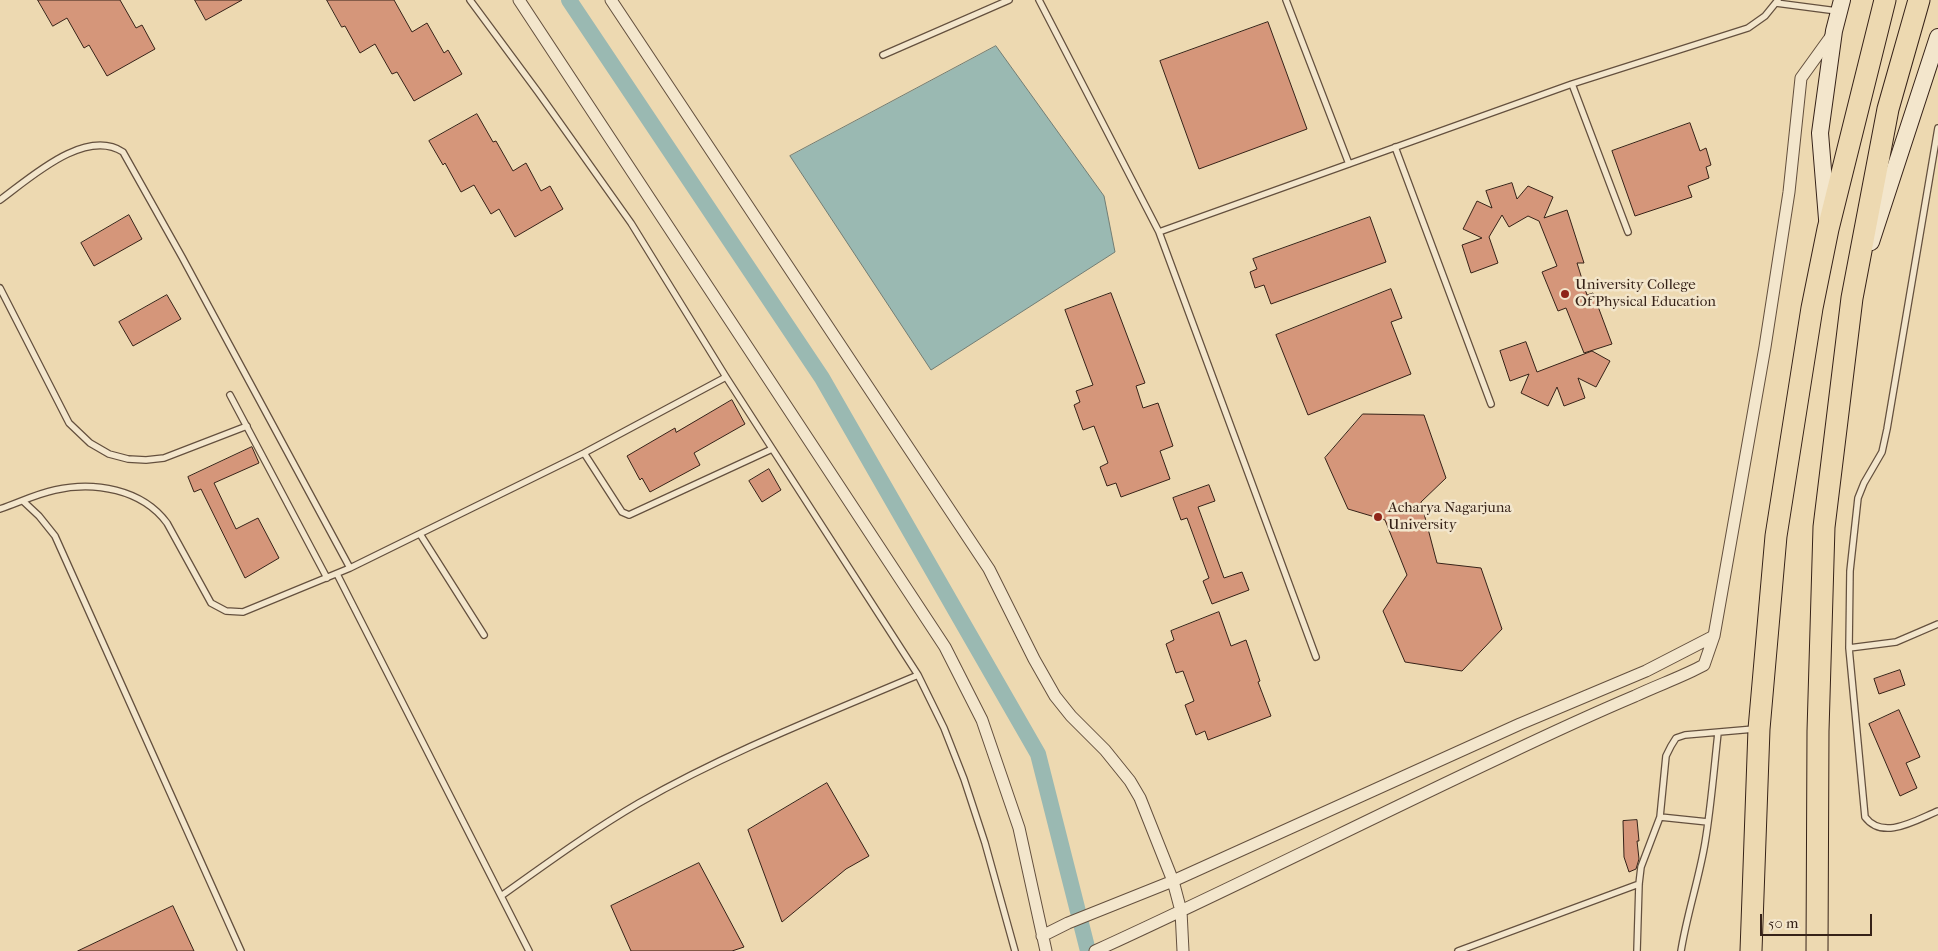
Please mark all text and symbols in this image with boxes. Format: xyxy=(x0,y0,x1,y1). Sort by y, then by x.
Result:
place label: University College Of Physical Education xyxy=(1575,276,1716,311)
marker: University College Of Physical Education xyxy=(1559,288,1571,300)
place label: Acharya Nagarjuna University xyxy=(1388,499,1512,534)
marker: Acharya Nagarjuna University xyxy=(1372,511,1384,523)
scale bar xyxy=(1763,904,1876,936)
text: 50 m xyxy=(1768,914,1798,932)

